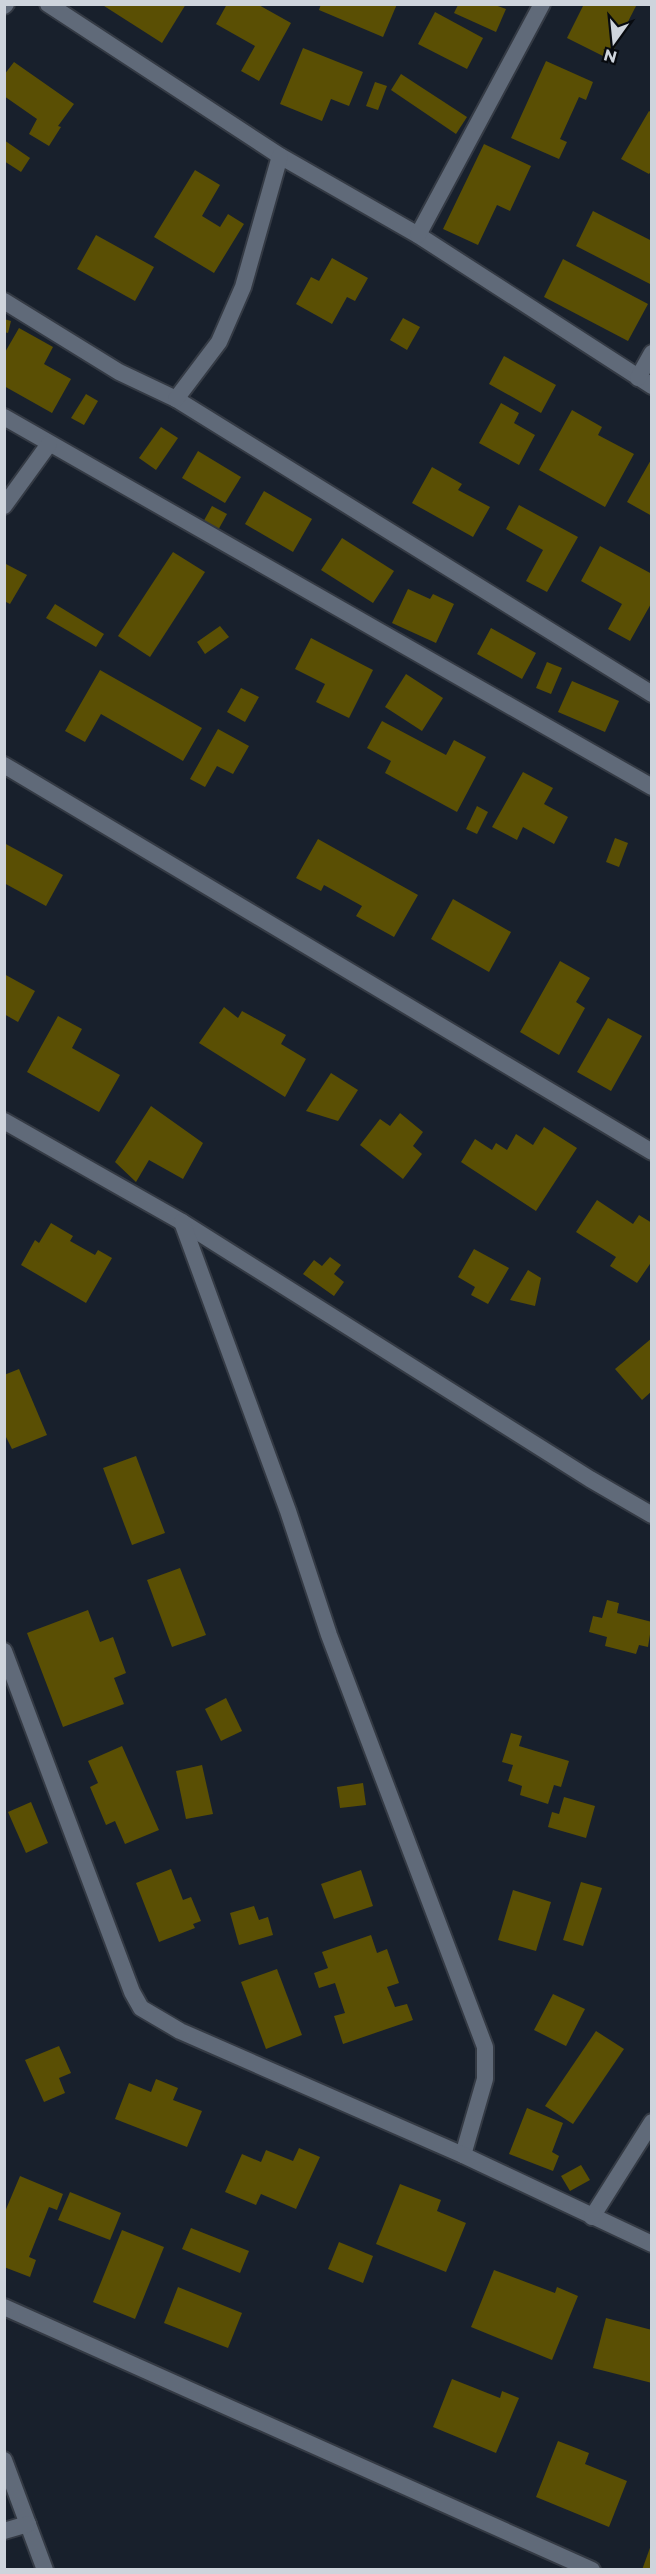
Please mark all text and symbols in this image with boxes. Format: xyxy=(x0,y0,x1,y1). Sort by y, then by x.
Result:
north arrow xyxy=(584,12,644,72)
text: N xyxy=(602,45,619,67)

